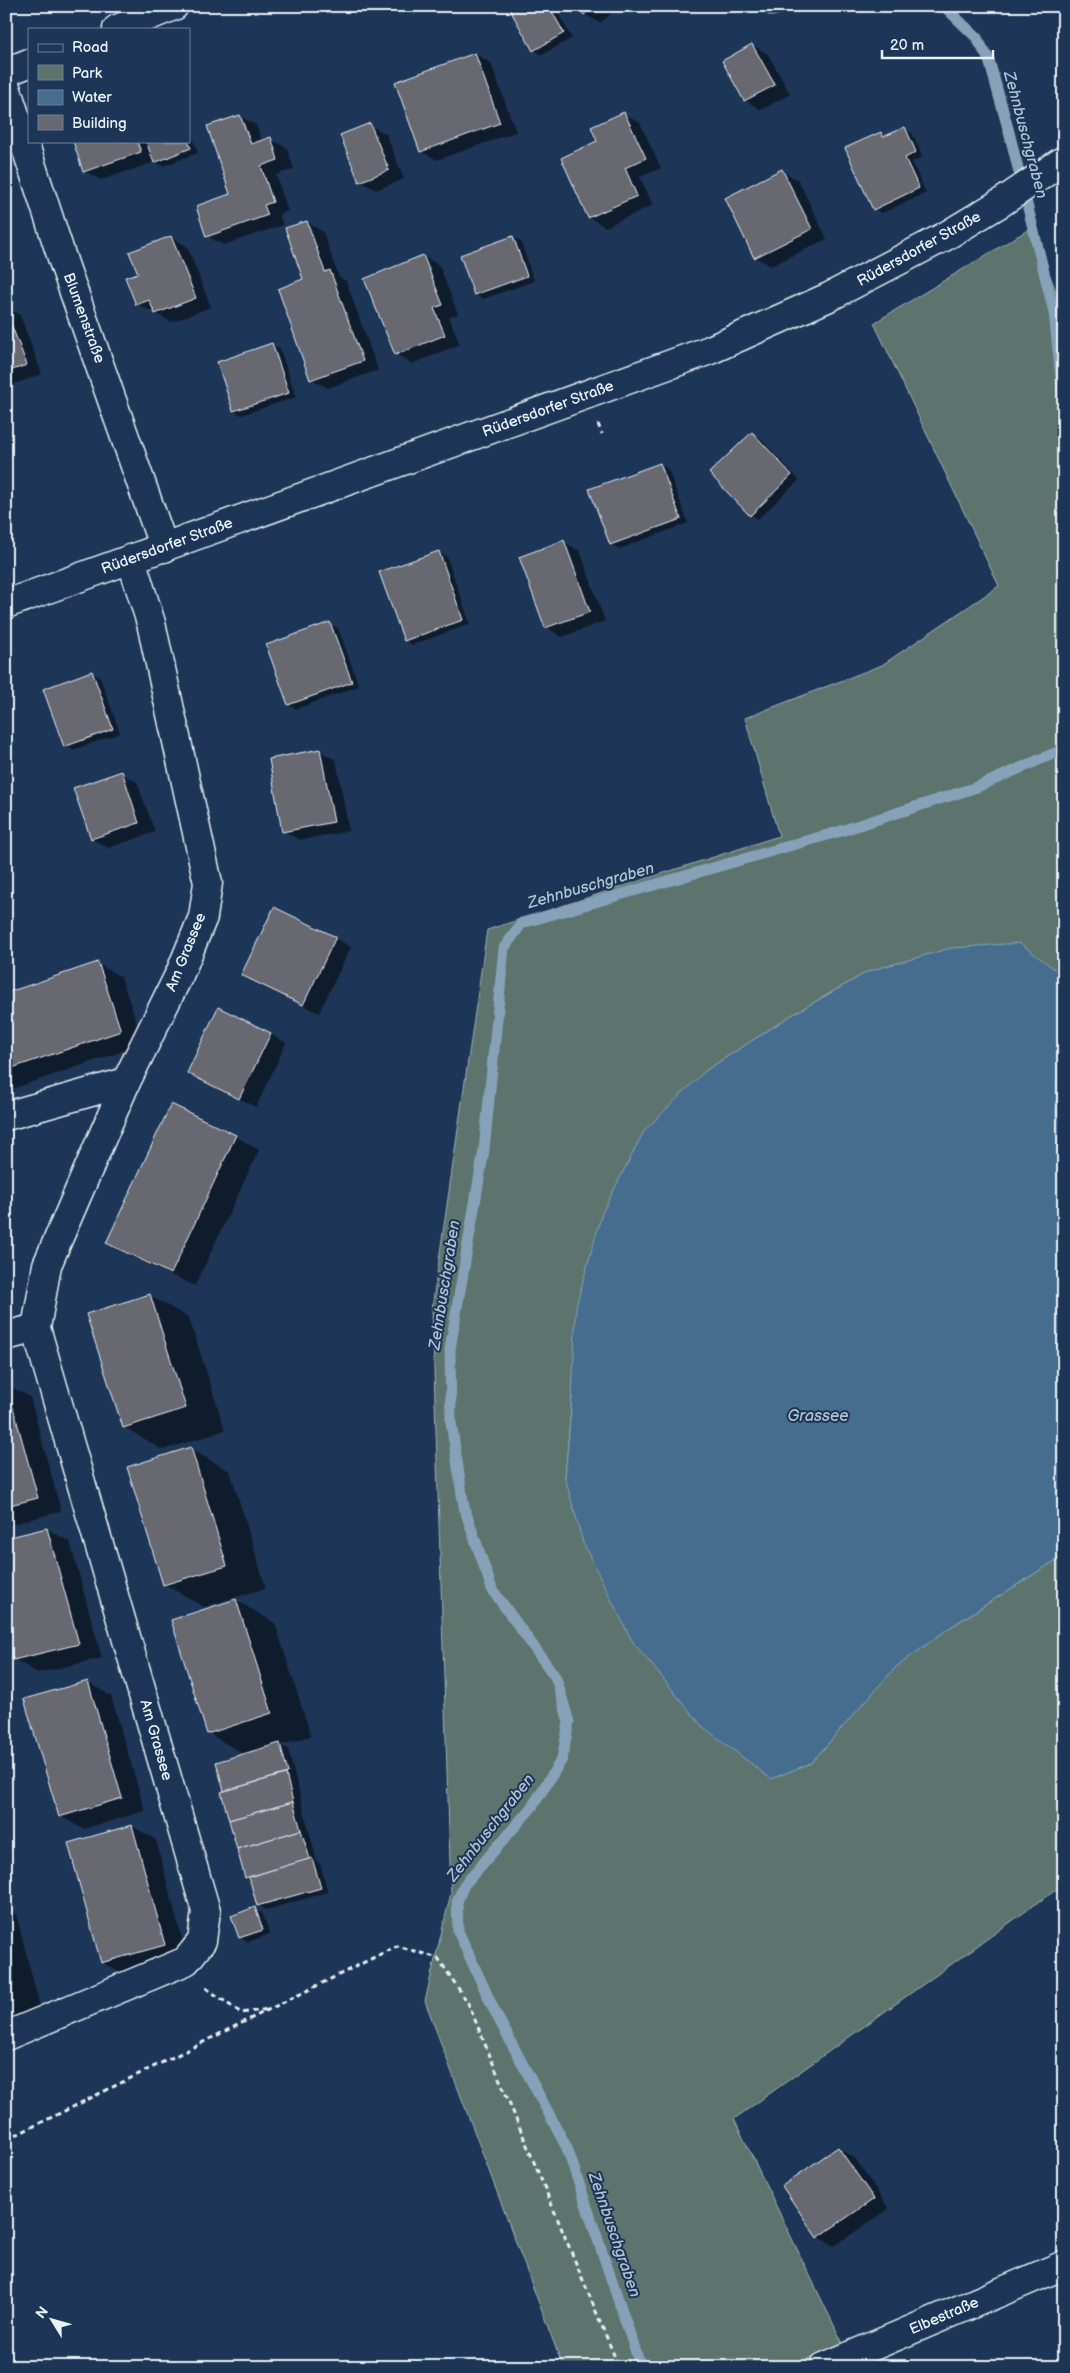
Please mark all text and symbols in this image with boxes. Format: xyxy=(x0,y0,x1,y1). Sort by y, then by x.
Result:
legend xyxy=(28,28,190,142)
scale bar xyxy=(882,28,994,60)
text: 20 m xyxy=(890,36,924,55)
text: Road xyxy=(72,38,108,57)
text: Park xyxy=(72,64,103,83)
water label: Zehnbuschgraben xyxy=(999,68,1051,201)
text: Water xyxy=(72,88,112,107)
text: Building xyxy=(72,114,127,133)
street label: Rüdersdorfer Straße xyxy=(854,207,984,291)
street label: Blumenstraße xyxy=(59,270,109,366)
street label: Rüdersdorfer Straße xyxy=(480,376,616,442)
street label: Rüdersdorfer Straße xyxy=(99,513,235,579)
water label: Zehnbuschgraben xyxy=(525,859,656,913)
street label: Am Grassee xyxy=(162,910,210,994)
water label: Zehnbuschgraben xyxy=(425,1219,465,1352)
water label: Grassee xyxy=(787,1407,849,1426)
street label: Am Grassee xyxy=(135,1697,177,1783)
water label: Zehnbuschgraben xyxy=(443,1771,539,1886)
water label: Zehnbuschgraben xyxy=(583,2169,644,2300)
street label: Elbestraße xyxy=(906,2293,982,2339)
north arrow xyxy=(28,2296,78,2346)
text: N xyxy=(32,2303,52,2322)

